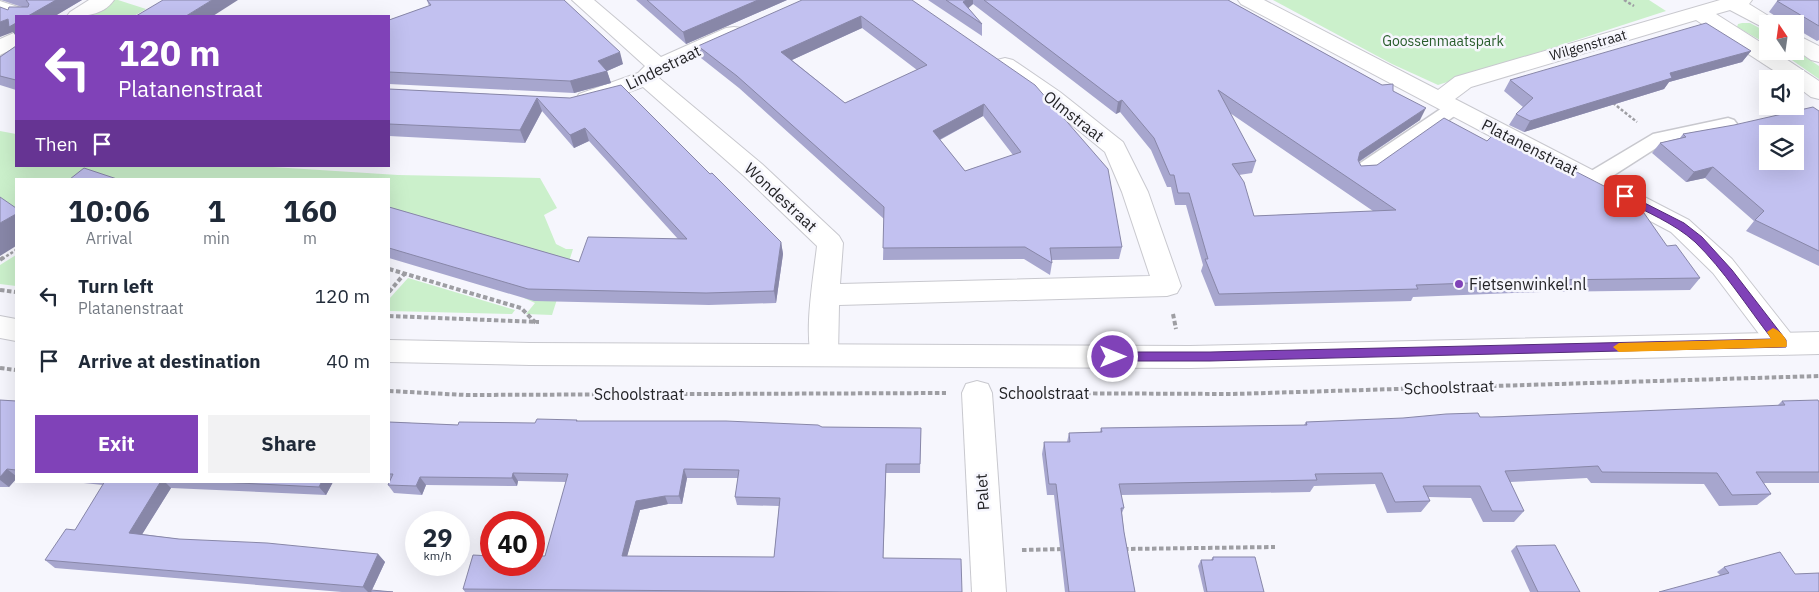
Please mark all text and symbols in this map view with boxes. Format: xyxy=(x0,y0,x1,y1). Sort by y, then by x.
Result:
north arrow xyxy=(1759,15,1804,60)
map controls xyxy=(1759,15,1804,170)
street label: Wilgenstraat xyxy=(1547,25,1629,65)
text: 120 m xyxy=(118,30,221,76)
park label: Goossenmaatspark xyxy=(1382,32,1504,50)
icon: left xyxy=(35,35,100,100)
street label: Lindestraat xyxy=(622,40,704,94)
button: sound xyxy=(1759,70,1804,115)
text: Platanenstraat xyxy=(118,74,263,103)
street label: Olmstraat xyxy=(1040,86,1108,146)
street label: Platanenstraat xyxy=(1478,114,1582,180)
button: layers xyxy=(1759,125,1804,170)
icon: arrive xyxy=(88,130,116,158)
text: Then xyxy=(35,132,78,156)
street label: Wondestraat xyxy=(741,158,821,236)
pin xyxy=(1604,175,1646,217)
icon: arrive xyxy=(1611,182,1639,210)
text: 10:06 xyxy=(68,191,150,230)
text: 1 xyxy=(207,191,225,230)
text: 160 xyxy=(283,191,337,230)
text: Arrival xyxy=(86,228,132,248)
text: min xyxy=(203,228,230,248)
text: m xyxy=(303,228,317,248)
text: Turn left xyxy=(78,274,154,298)
place label: Fietsenwinkel.nl xyxy=(1469,274,1587,294)
marker: Fietsenwinkel.nl xyxy=(1453,278,1465,290)
icon: left xyxy=(35,282,63,310)
text: 120 m xyxy=(315,284,370,308)
text: Platanenstraat xyxy=(78,298,184,318)
position arrow xyxy=(1086,330,1138,382)
icon: arrive xyxy=(35,347,63,375)
text: Arrive at destination xyxy=(78,349,261,373)
text: 40 m xyxy=(326,349,370,373)
street label: Schoolstraat xyxy=(1403,375,1495,399)
street label: Schoolstraat xyxy=(999,383,1089,403)
street label: Schoolstraat xyxy=(594,384,684,404)
button: Exit xyxy=(35,415,198,473)
button: Share xyxy=(208,415,370,473)
street label: Palet xyxy=(971,473,993,511)
speed limit sign: 40 xyxy=(480,511,545,576)
text: 29 xyxy=(422,521,453,554)
text: km/h xyxy=(423,548,452,563)

